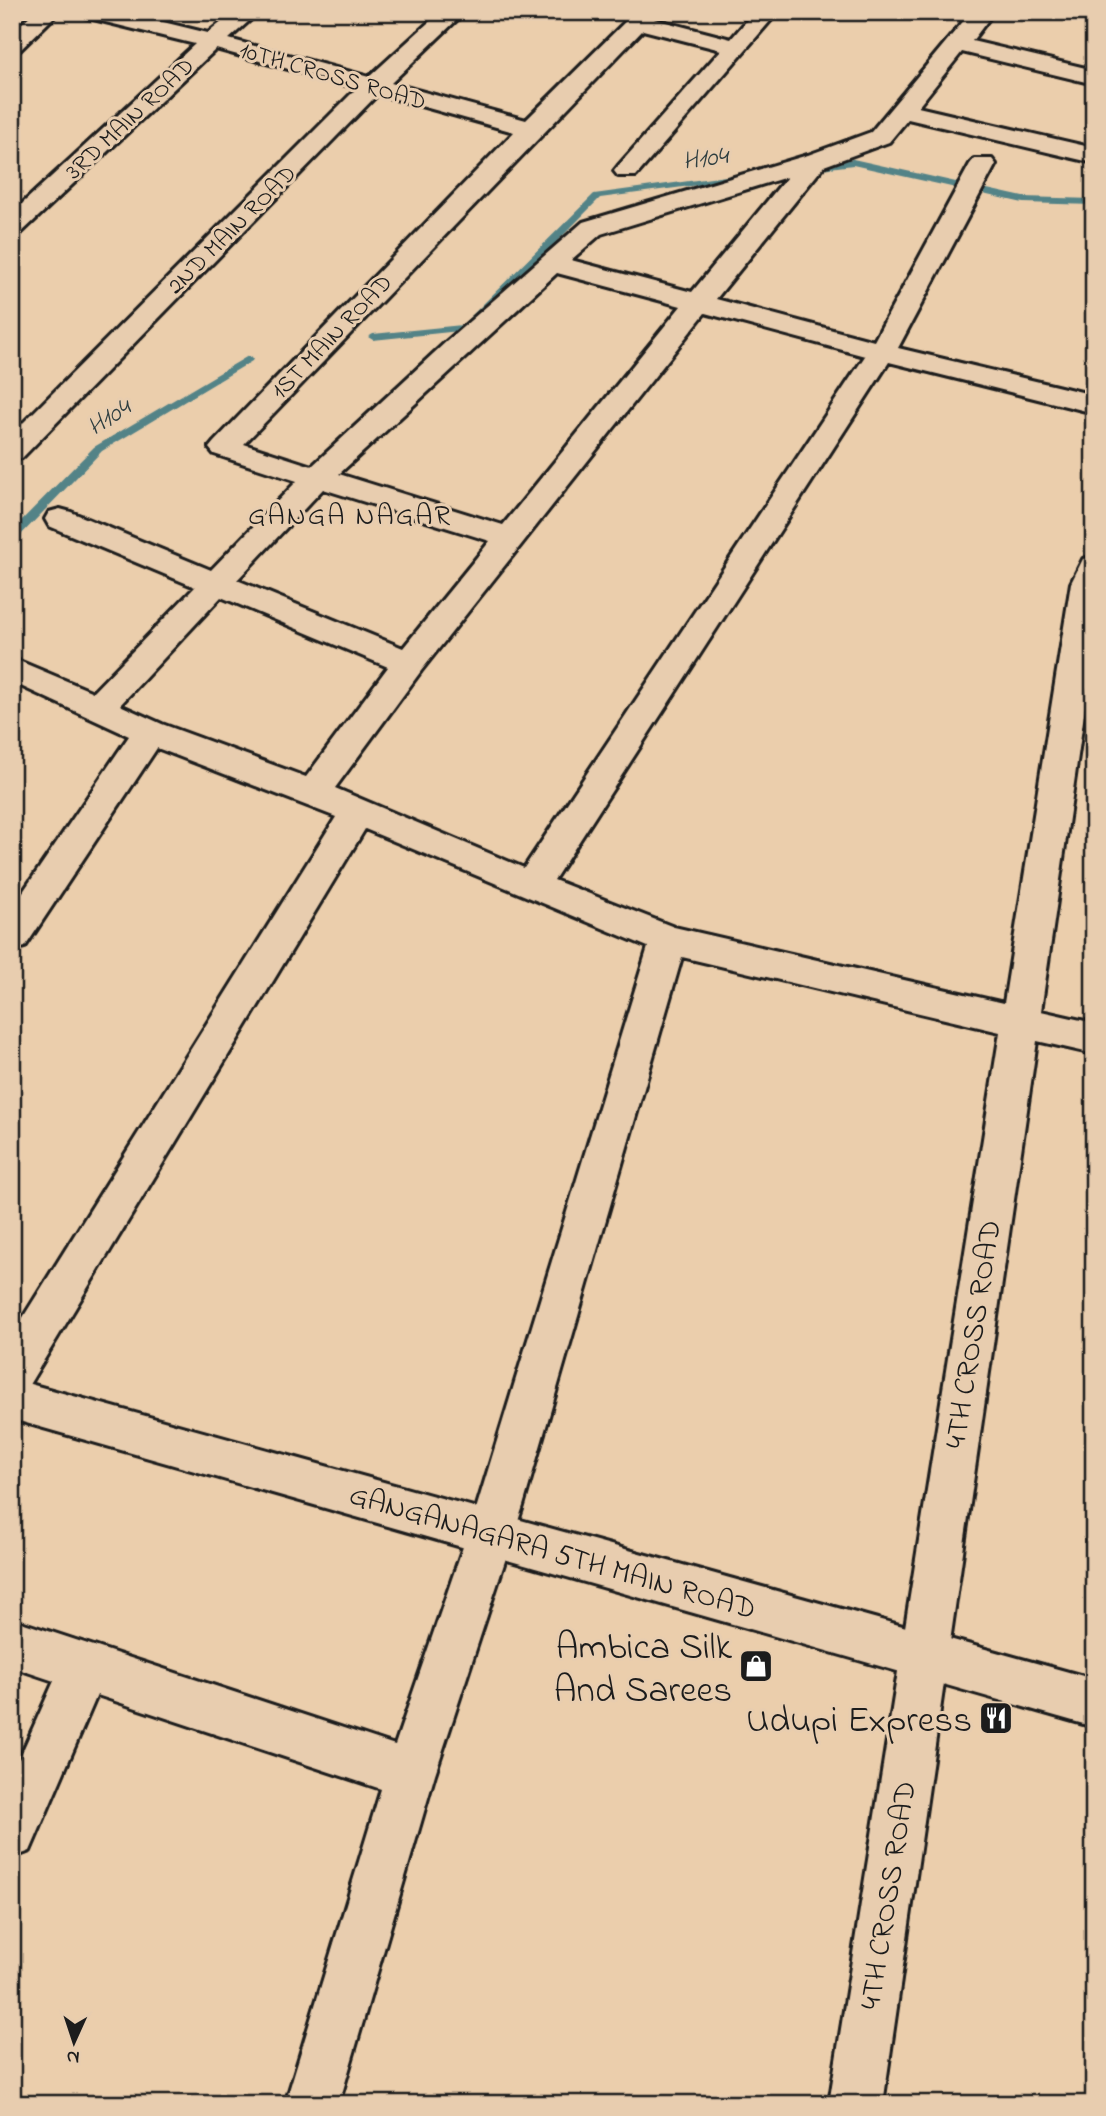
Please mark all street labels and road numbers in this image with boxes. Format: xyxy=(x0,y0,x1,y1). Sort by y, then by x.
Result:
street label: 10TH CROSS ROAD xyxy=(235,34,430,121)
street label: 3RD MAIN ROAD xyxy=(58,51,203,189)
street label: 2ND MAIN ROAD xyxy=(160,158,305,303)
street label: 1ST MAIN ROAD xyxy=(264,267,402,408)
street label: 4TH CROSS ROAD xyxy=(935,1217,1015,1452)
street label: GANGANAGARA 5TH MAIN ROAD xyxy=(344,1475,761,1633)
street label: 4TH CROSS ROAD xyxy=(850,1778,930,2013)

